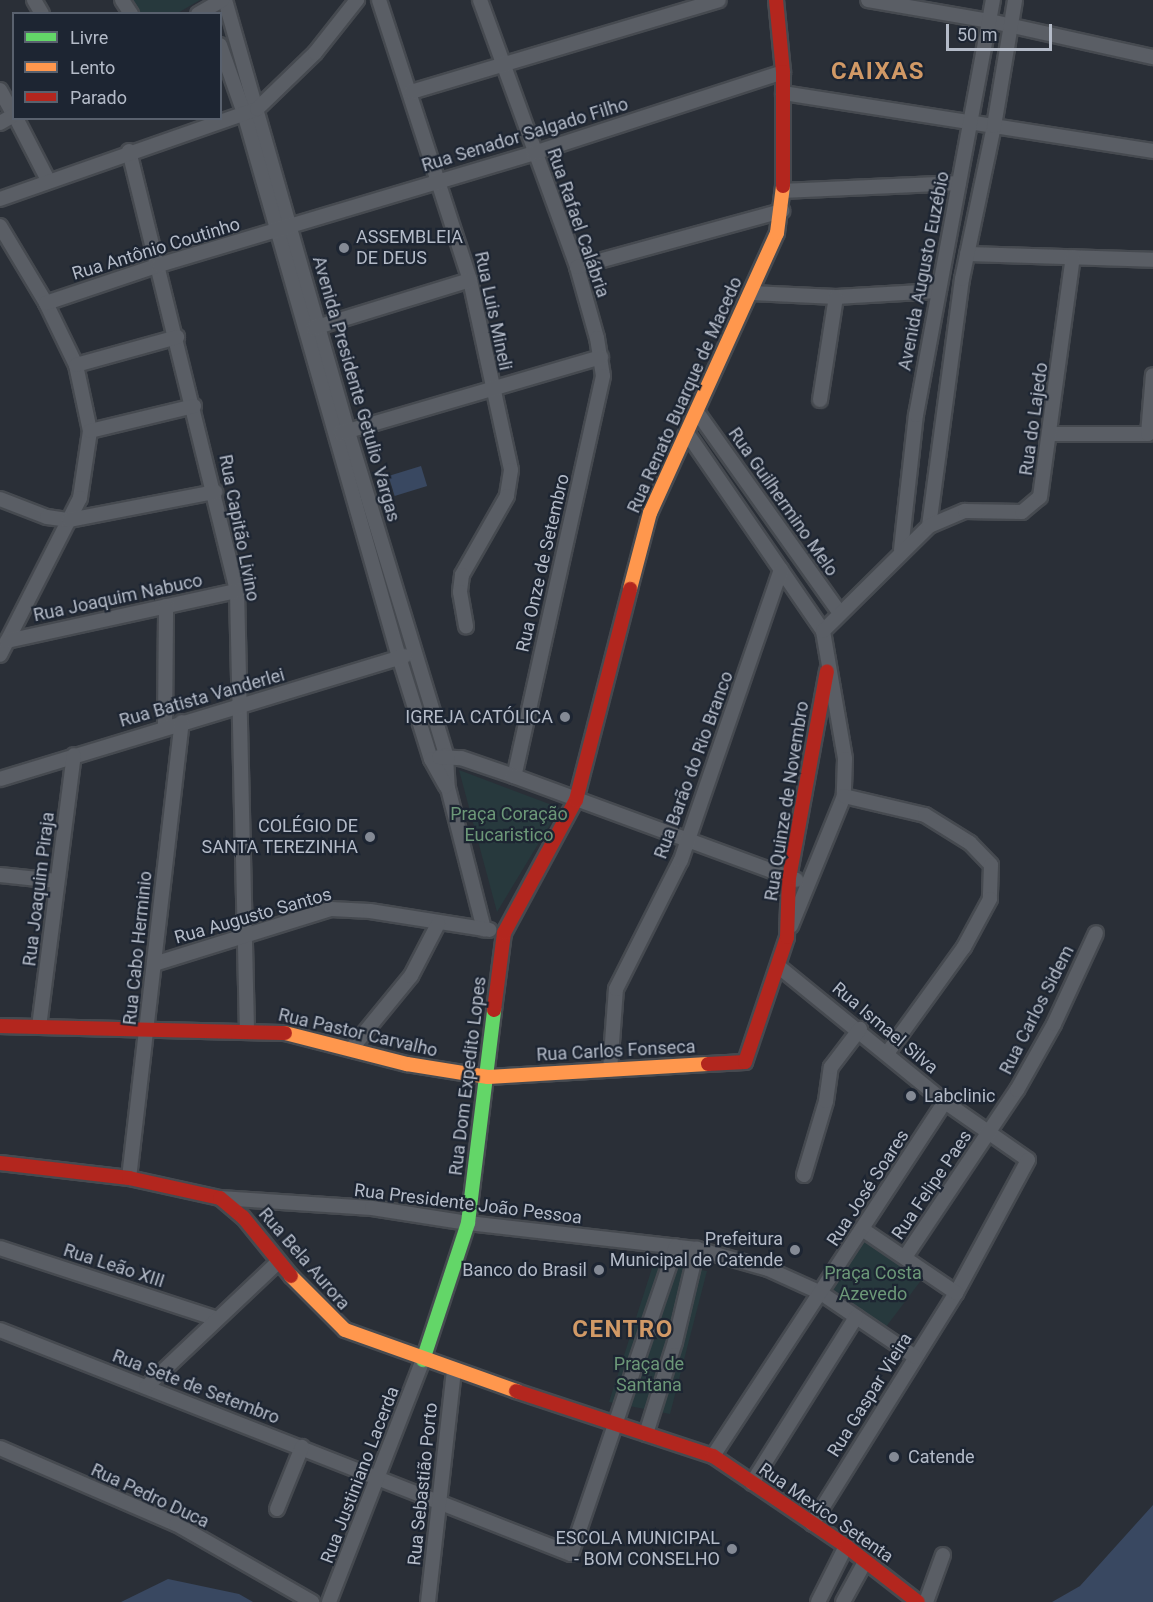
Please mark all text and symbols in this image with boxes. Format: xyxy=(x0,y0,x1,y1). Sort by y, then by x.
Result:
legend xyxy=(12,12,222,120)
scale bar xyxy=(949,12,1056,50)
text: 50 m xyxy=(957,24,997,45)
text: Livre xyxy=(70,27,108,48)
text: Lento xyxy=(70,57,115,78)
district label: CAIXAS xyxy=(831,58,925,86)
text: Parado xyxy=(70,87,127,108)
street label: Rua Senador Salgado Filho xyxy=(419,93,631,177)
street label: Rua Rafael Calábria xyxy=(542,145,614,301)
street label: Avenida Augusto Euzébio xyxy=(894,170,954,372)
street label: Rua Antônio Coutinho xyxy=(70,213,242,285)
place label: ASSEMBLEIA DE DEUS xyxy=(356,227,463,270)
marker: ASSEMBLEIA DE DEUS xyxy=(337,241,351,255)
street label: Rua Luis Mineli xyxy=(470,250,516,372)
street label: Avenida Presidente Getulio Vargas xyxy=(308,254,404,524)
street label: Rua Renato Buarque de Macedo xyxy=(623,274,747,516)
street label: Rua do Lajedo xyxy=(1015,361,1053,477)
street label: Rua Guilhermino Melo xyxy=(724,424,842,580)
street label: Rua Capitão Livino xyxy=(214,453,264,603)
street label: Rua Onze de Setembro xyxy=(512,472,574,654)
street label: Rua Joaquim Nabuco xyxy=(31,570,205,626)
street label: Rua Batista Vanderlei xyxy=(117,664,287,732)
street label: Rua Barão do Rio Branco xyxy=(650,668,738,862)
street label: Rua Quinze de Novembro xyxy=(761,700,813,902)
place label: IGREJA CATÓLICA xyxy=(405,706,553,728)
marker: IGREJA CATÓLICA xyxy=(558,710,572,724)
park label: Praça Coração Eucaristico xyxy=(450,804,568,846)
street label: Rua Joaquim Piraja xyxy=(19,811,59,967)
place label: COLÉGIO DE SANTA TEREZINHA xyxy=(201,816,358,858)
marker: COLÉGIO DE SANTA TEREZINHA xyxy=(363,830,377,844)
street label: Rua Cabo Herminio xyxy=(119,870,157,1026)
street label: Rua Augusto Santos xyxy=(172,883,334,949)
street label: Rua Carlos Sidem xyxy=(995,942,1079,1078)
street label: Rua Dom Expedito Lopes xyxy=(445,975,491,1177)
street label: Rua Ismael Silva xyxy=(828,978,942,1078)
street label: Rua Pastor Carvalho xyxy=(276,1004,440,1062)
street label: Rua Carlos Fonseca xyxy=(536,1036,696,1066)
place label: Labclinic xyxy=(924,1085,996,1107)
marker: Labclinic xyxy=(902,1087,920,1105)
street label: Rua José Soares xyxy=(822,1126,914,1250)
street label: Rua Felipe Paes xyxy=(887,1126,977,1244)
street label: Rua Presidente João Pessoa xyxy=(353,1179,583,1229)
street label: Rua Bela Aurora xyxy=(254,1204,354,1314)
place label: Prefeitura Municipal de Catende xyxy=(610,1229,783,1272)
street label: Rua Leão XIII xyxy=(61,1240,167,1292)
marker: Prefeitura Municipal de Catende xyxy=(788,1243,802,1257)
place label: Banco do Brasil xyxy=(462,1259,587,1281)
marker: Banco do Brasil xyxy=(592,1263,606,1277)
park label: Praça Costa Azevedo xyxy=(824,1263,922,1306)
district label: CENTRO xyxy=(572,1316,674,1344)
street label: Rua Gaspar Vieira xyxy=(823,1329,917,1461)
street label: Rua Sete de Setembro xyxy=(109,1345,283,1429)
park label: Praça de Santana xyxy=(614,1354,684,1396)
street label: Rua Justiniano Lacerda xyxy=(316,1383,404,1567)
street label: Rua Sebastião Porto xyxy=(404,1402,442,1566)
place label: Catende xyxy=(908,1446,975,1468)
marker: Catende xyxy=(885,1448,903,1466)
street label: Rua Mexico Setenta xyxy=(755,1458,897,1568)
street label: Rua Pedro Duca xyxy=(88,1459,212,1533)
place label: ESCOLA MUNICIPAL - BOM CONSELHO xyxy=(556,1528,720,1570)
marker: ESCOLA MUNICIPAL - BOM CONSELHO xyxy=(725,1542,739,1556)

